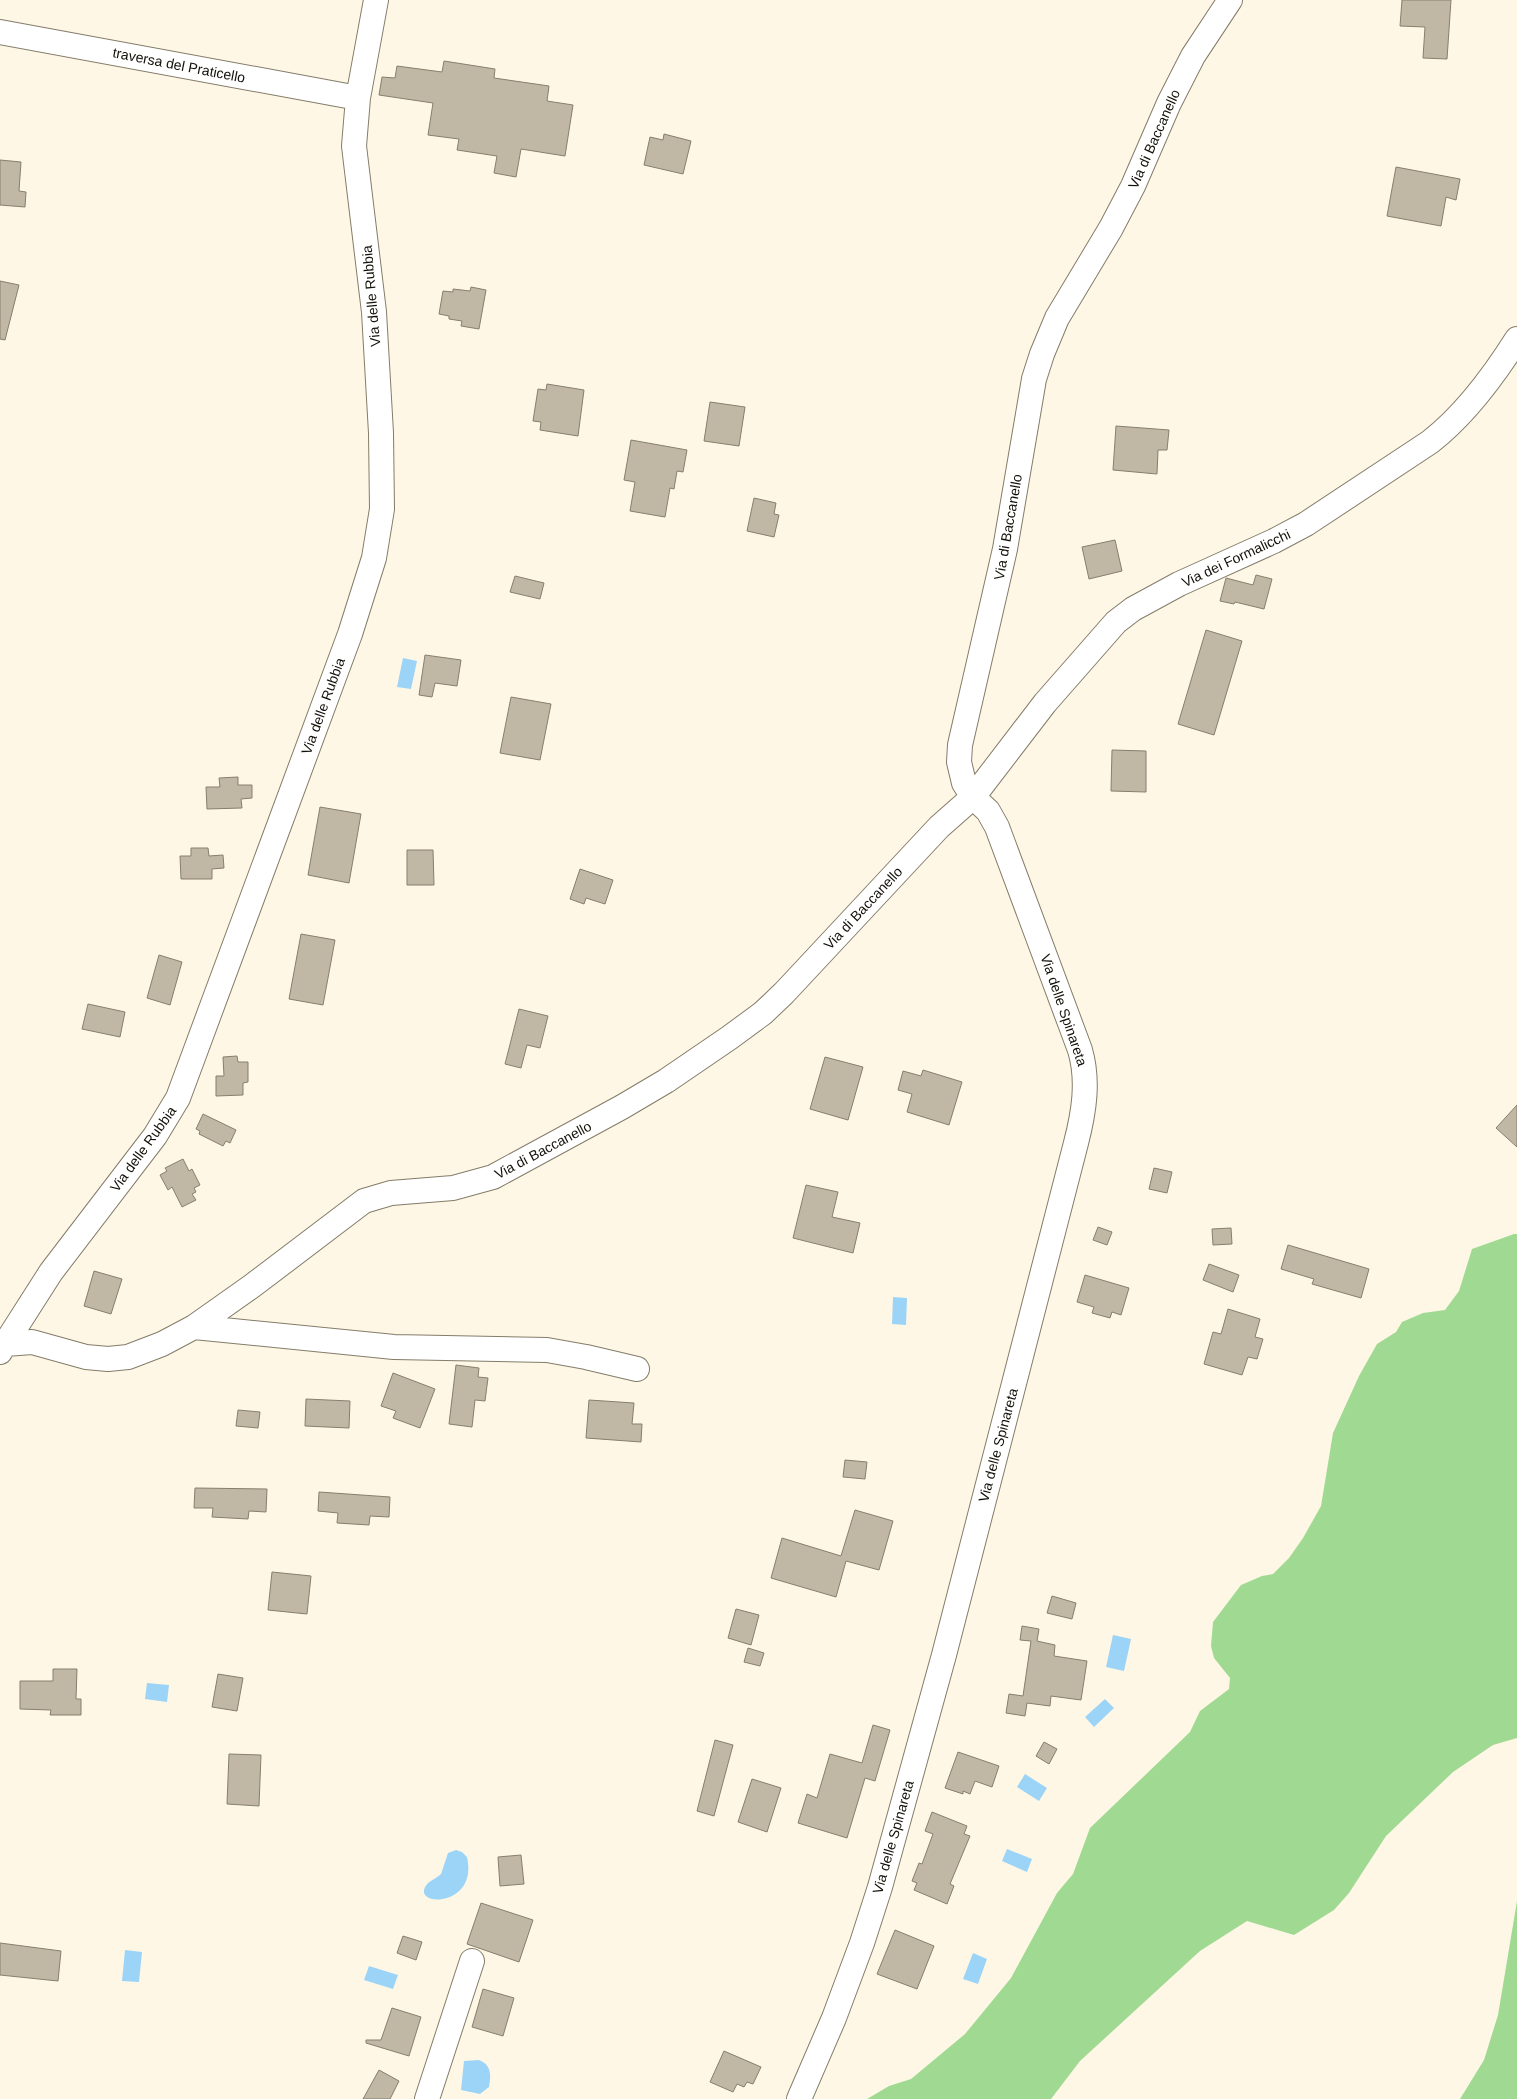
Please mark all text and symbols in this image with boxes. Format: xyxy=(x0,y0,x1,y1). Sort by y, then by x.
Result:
street label: traversa del Praticello xyxy=(111,44,247,86)
street label: Via di Baccanello xyxy=(1125,87,1183,191)
street label: Via delle Rubbia xyxy=(359,244,383,347)
street label: Via di Baccanello xyxy=(991,473,1025,581)
street label: Via dei Formalicchi xyxy=(1179,526,1293,590)
street label: Via delle Rubbia xyxy=(298,655,348,757)
street label: Via di Baccanello xyxy=(821,863,906,953)
street label: Via delle Spinareta xyxy=(1037,952,1091,1068)
street label: Via delle Rubbia xyxy=(107,1103,179,1195)
street label: Via di Baccanello xyxy=(492,1118,594,1182)
street label: Via delle Spinareta xyxy=(975,1386,1021,1504)
street label: Via delle Spinareta xyxy=(869,1778,917,1896)

